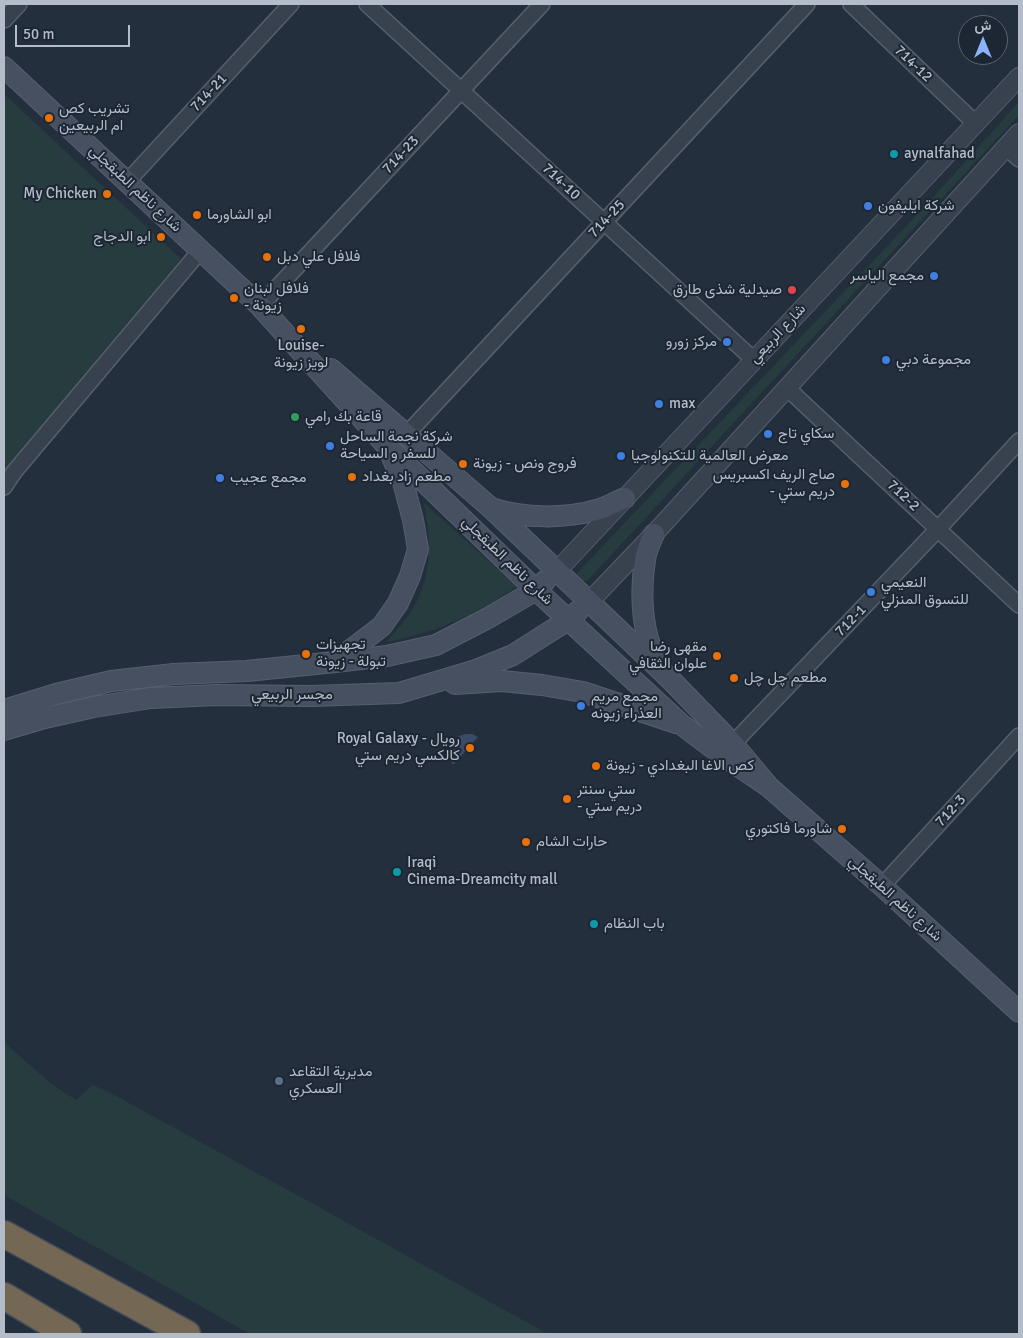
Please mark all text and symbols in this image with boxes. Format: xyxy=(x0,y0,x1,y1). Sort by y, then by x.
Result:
scale bar xyxy=(18,15,132,47)
north arrow xyxy=(958,15,1008,65)
text: ش xyxy=(975,17,991,34)
text: 50 m xyxy=(23,25,54,43)
street label: 714-12 xyxy=(890,42,936,86)
street label: 714-21 xyxy=(187,70,231,116)
place label: تشريب كص ام الربيعين xyxy=(59,100,130,135)
marker: تشريب كص ام الربيعين xyxy=(43,112,55,124)
street label: 714-23 xyxy=(379,132,423,178)
street label: شارع ناظم الطبقجلي xyxy=(85,142,185,236)
place label: aynalfahad xyxy=(904,145,975,163)
marker: aynalfahad xyxy=(888,148,900,160)
street label: 714-10 xyxy=(538,160,584,204)
place label: My Chicken xyxy=(23,185,97,203)
marker: My Chicken xyxy=(101,188,113,200)
street label: 714-25 xyxy=(585,196,629,242)
place label: شركة ايليفون xyxy=(878,197,955,215)
marker: شركة ايليفون xyxy=(862,200,874,212)
place label: ابو الشاورما xyxy=(207,206,272,224)
marker: ابو الشاورما xyxy=(191,209,203,221)
place label: ابو الدجاج xyxy=(93,228,151,246)
marker: ابو الدجاج xyxy=(155,231,167,243)
place label: فلافل علي دبل xyxy=(277,248,360,266)
marker: فلافل علي دبل xyxy=(261,251,273,263)
place label: مجمع الياسر xyxy=(850,267,924,285)
marker: مجمع الياسر xyxy=(928,270,940,282)
place label: فلافل لبنان - زيونة xyxy=(244,280,309,315)
place label: صيدلية شذى طارق xyxy=(673,281,782,299)
marker: صيدلية شذى طارق xyxy=(786,284,798,296)
marker: فلافل لبنان - زيونة xyxy=(228,292,240,304)
street label: شارع الربيعي xyxy=(746,300,810,368)
marker: Louise- لويز زيونة xyxy=(295,323,307,335)
place label: مركز زورو xyxy=(666,333,717,351)
marker: مركز زورو xyxy=(721,336,733,348)
place label: Louise- لويز زيونة xyxy=(274,337,328,372)
place label: مجموعة دبي xyxy=(896,351,971,369)
marker: مجموعة دبي xyxy=(880,354,892,366)
place label: max xyxy=(669,395,695,413)
marker: max xyxy=(653,398,665,410)
place label: قاعة بك رامي xyxy=(305,408,382,426)
marker: قاعة بك رامي xyxy=(289,411,301,423)
place label: سكاي تاج xyxy=(778,425,834,443)
place label: شركة نجمة الساحل للسفر و السياحة xyxy=(340,428,453,463)
marker: سكاي تاج xyxy=(762,428,774,440)
marker: شركة نجمة الساحل للسفر و السياحة xyxy=(324,440,336,452)
place label: معرض العالمية للتكنولوجيا xyxy=(631,447,789,465)
marker: معرض العالمية للتكنولوجيا xyxy=(615,450,627,462)
place label: فروج ونص - زيونة xyxy=(473,455,577,473)
marker: فروج ونص - زيونة xyxy=(457,458,469,470)
place label: صاج الريف اكسبريس - دريم ستي xyxy=(713,466,835,501)
place label: مطعم زاد بغداد xyxy=(362,468,451,486)
place label: مجمع عجيب xyxy=(230,469,307,487)
marker: مطعم زاد بغداد xyxy=(346,471,358,483)
marker: مجمع عجيب xyxy=(214,472,226,484)
street label: 712-2 xyxy=(883,477,923,515)
marker: صاج الريف اكسبريس - دريم ستي xyxy=(839,478,851,490)
street label: شارع ناظم الطبقجلي xyxy=(458,513,556,609)
place label: النعيمي للتسوق المنزلي xyxy=(881,574,969,609)
marker: النعيمي للتسوق المنزلي xyxy=(865,586,877,598)
street label: 712-1 xyxy=(831,601,871,641)
place label: تجهيزات تبولة - زيونة xyxy=(316,636,386,671)
place label: مقهى رضا علوان الثقافي xyxy=(629,638,707,673)
marker: تجهيزات تبولة - زيونة xyxy=(300,648,312,660)
marker: مقهى رضا علوان الثقافي xyxy=(711,650,723,662)
place label: مطعم چل چل xyxy=(744,669,827,687)
marker: مطعم چل چل xyxy=(728,672,740,684)
street label: مجسر الربيعي xyxy=(251,686,333,704)
place label: مجمع مريم العذراء زيونه xyxy=(591,688,662,723)
marker: مجمع مريم العذراء زيونه xyxy=(575,700,587,712)
place label: Royal Galaxy - رويال كالكسي دريم ستي xyxy=(337,730,460,765)
marker: Royal Galaxy - رويال كالكسي دريم ستي xyxy=(464,742,476,754)
place label: كص الاغا البغدادي - زيونة xyxy=(606,757,754,775)
marker: كص الاغا البغدادي - زيونة xyxy=(590,760,602,772)
place label: ستي سنتر - دريم ستي xyxy=(577,781,642,816)
street label: 712-3 xyxy=(932,791,970,831)
marker: ستي سنتر - دريم ستي xyxy=(561,793,573,805)
place label: شاورما فاكتوري xyxy=(745,820,832,838)
marker: شاورما فاكتوري xyxy=(836,823,848,835)
place label: حارات الشام xyxy=(536,833,607,851)
marker: حارات الشام xyxy=(520,836,532,848)
street label: شارع ناظم الطبقجلي xyxy=(845,852,945,946)
place label: Iraqi Cinema-Dreamcity mall xyxy=(407,854,558,889)
marker: Iraqi Cinema-Dreamcity mall xyxy=(391,866,403,878)
place label: باب النظام xyxy=(604,915,665,933)
marker: باب النظام xyxy=(588,918,600,930)
place label: مديرية التقاعد العسكري xyxy=(289,1063,372,1098)
marker: مديرية التقاعد العسكري xyxy=(273,1075,285,1087)

